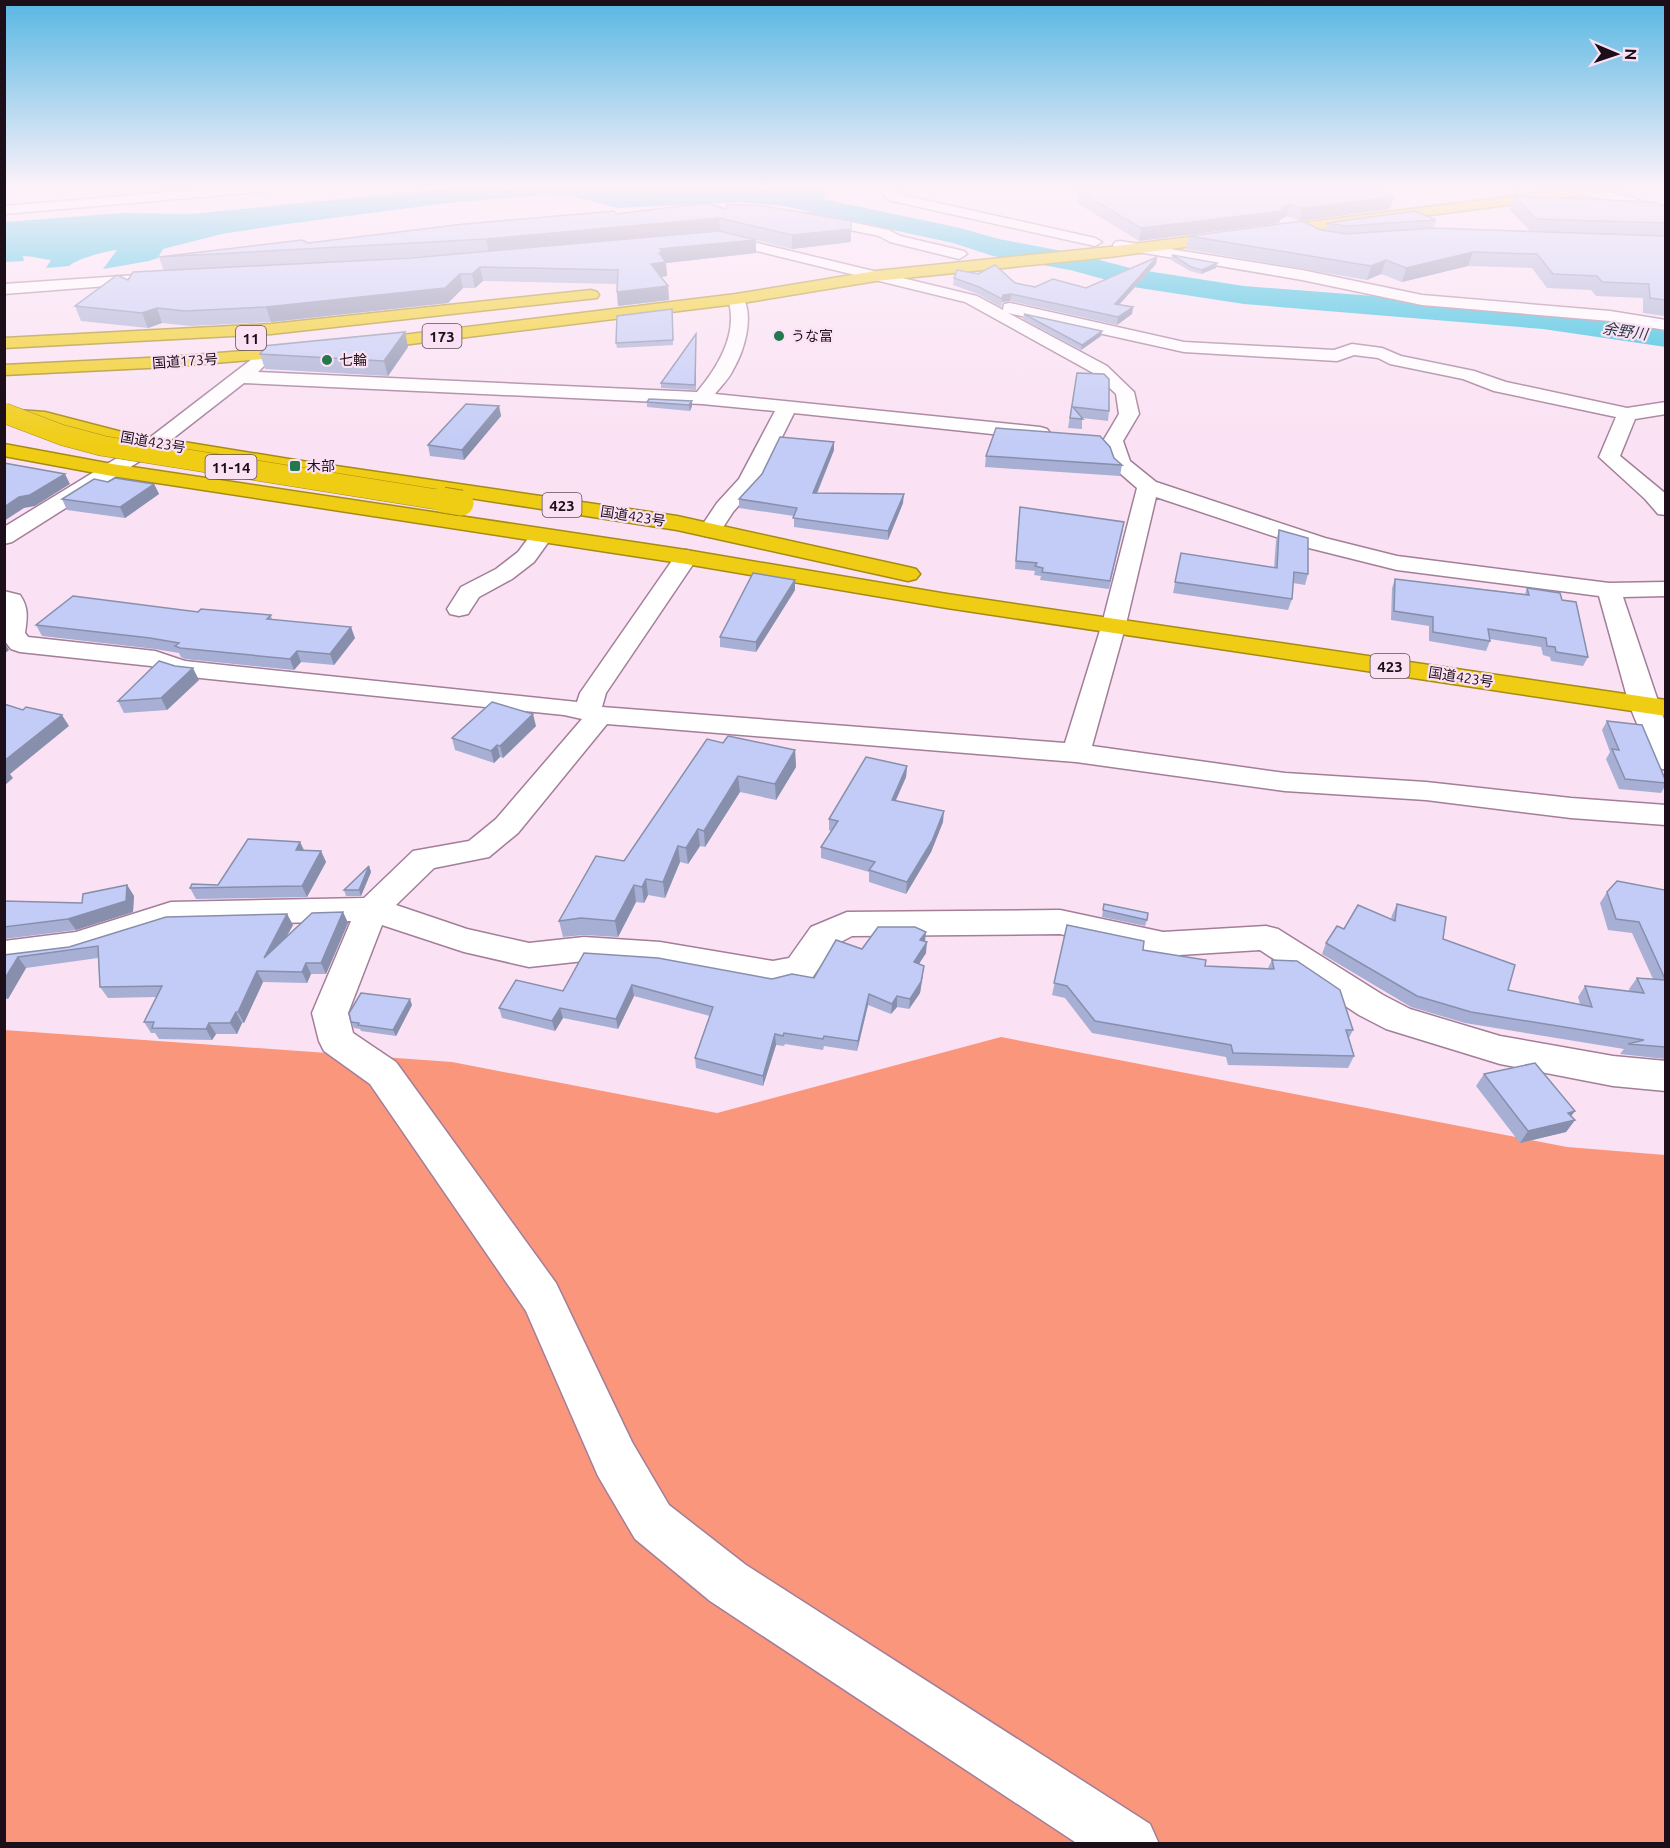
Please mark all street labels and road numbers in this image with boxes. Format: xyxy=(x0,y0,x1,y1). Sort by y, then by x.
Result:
road number: 173 xyxy=(422,324,462,348)
road number: 11 xyxy=(236,326,266,350)
street label: 国道173号 xyxy=(152,351,218,371)
street label: 国道423号 xyxy=(119,428,187,456)
road number: 11-14 xyxy=(206,455,256,479)
road number: 423 xyxy=(542,493,582,517)
street label: 国道423号 xyxy=(599,503,667,529)
road number: 423 xyxy=(1370,654,1410,678)
street label: 国道423号 xyxy=(1427,664,1495,690)

